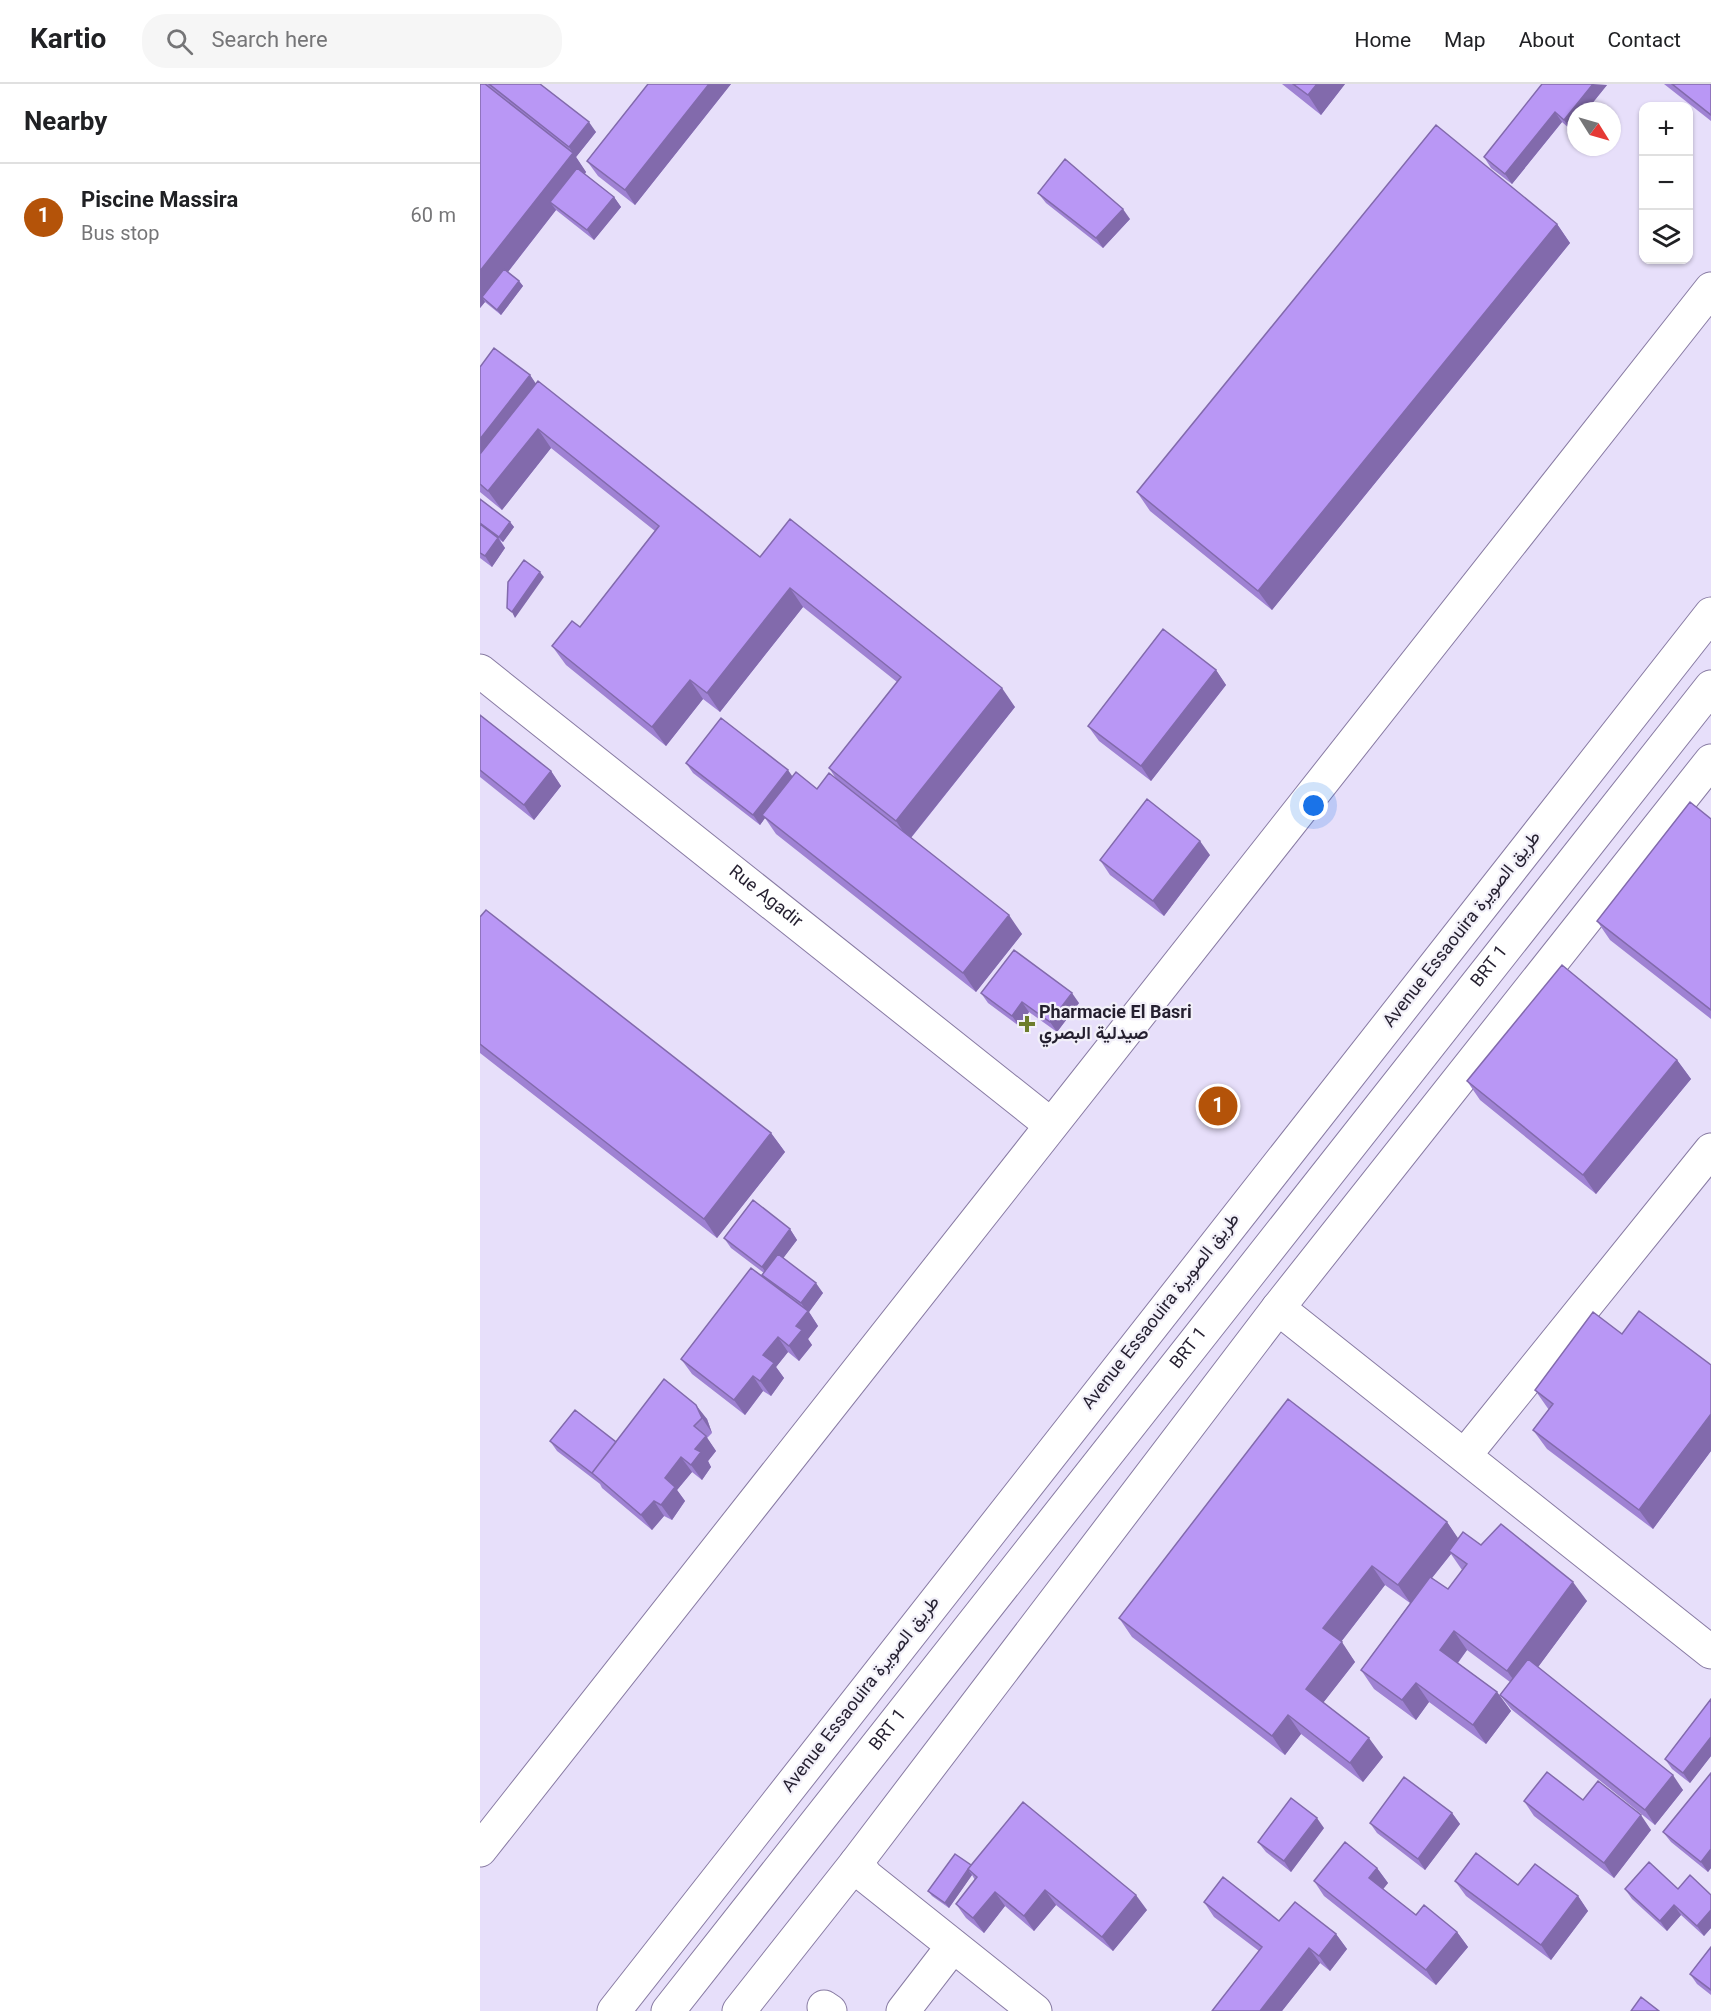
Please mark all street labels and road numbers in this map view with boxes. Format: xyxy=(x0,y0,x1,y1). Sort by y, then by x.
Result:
street label: Avenue Essaouira طريق الصويرة xyxy=(1377,826,1549,1034)
street label: Rue Agadir xyxy=(722,859,808,936)
street label: BRT 1 xyxy=(1465,940,1516,994)
street label: Avenue Essaouira طريق الصويرة xyxy=(1076,1208,1248,1416)
street label: BRT 1 xyxy=(1164,1322,1215,1376)
street label: Avenue Essaouira طريق الصويرة xyxy=(776,1591,948,1799)
street label: BRT 1 xyxy=(863,1703,914,1758)

